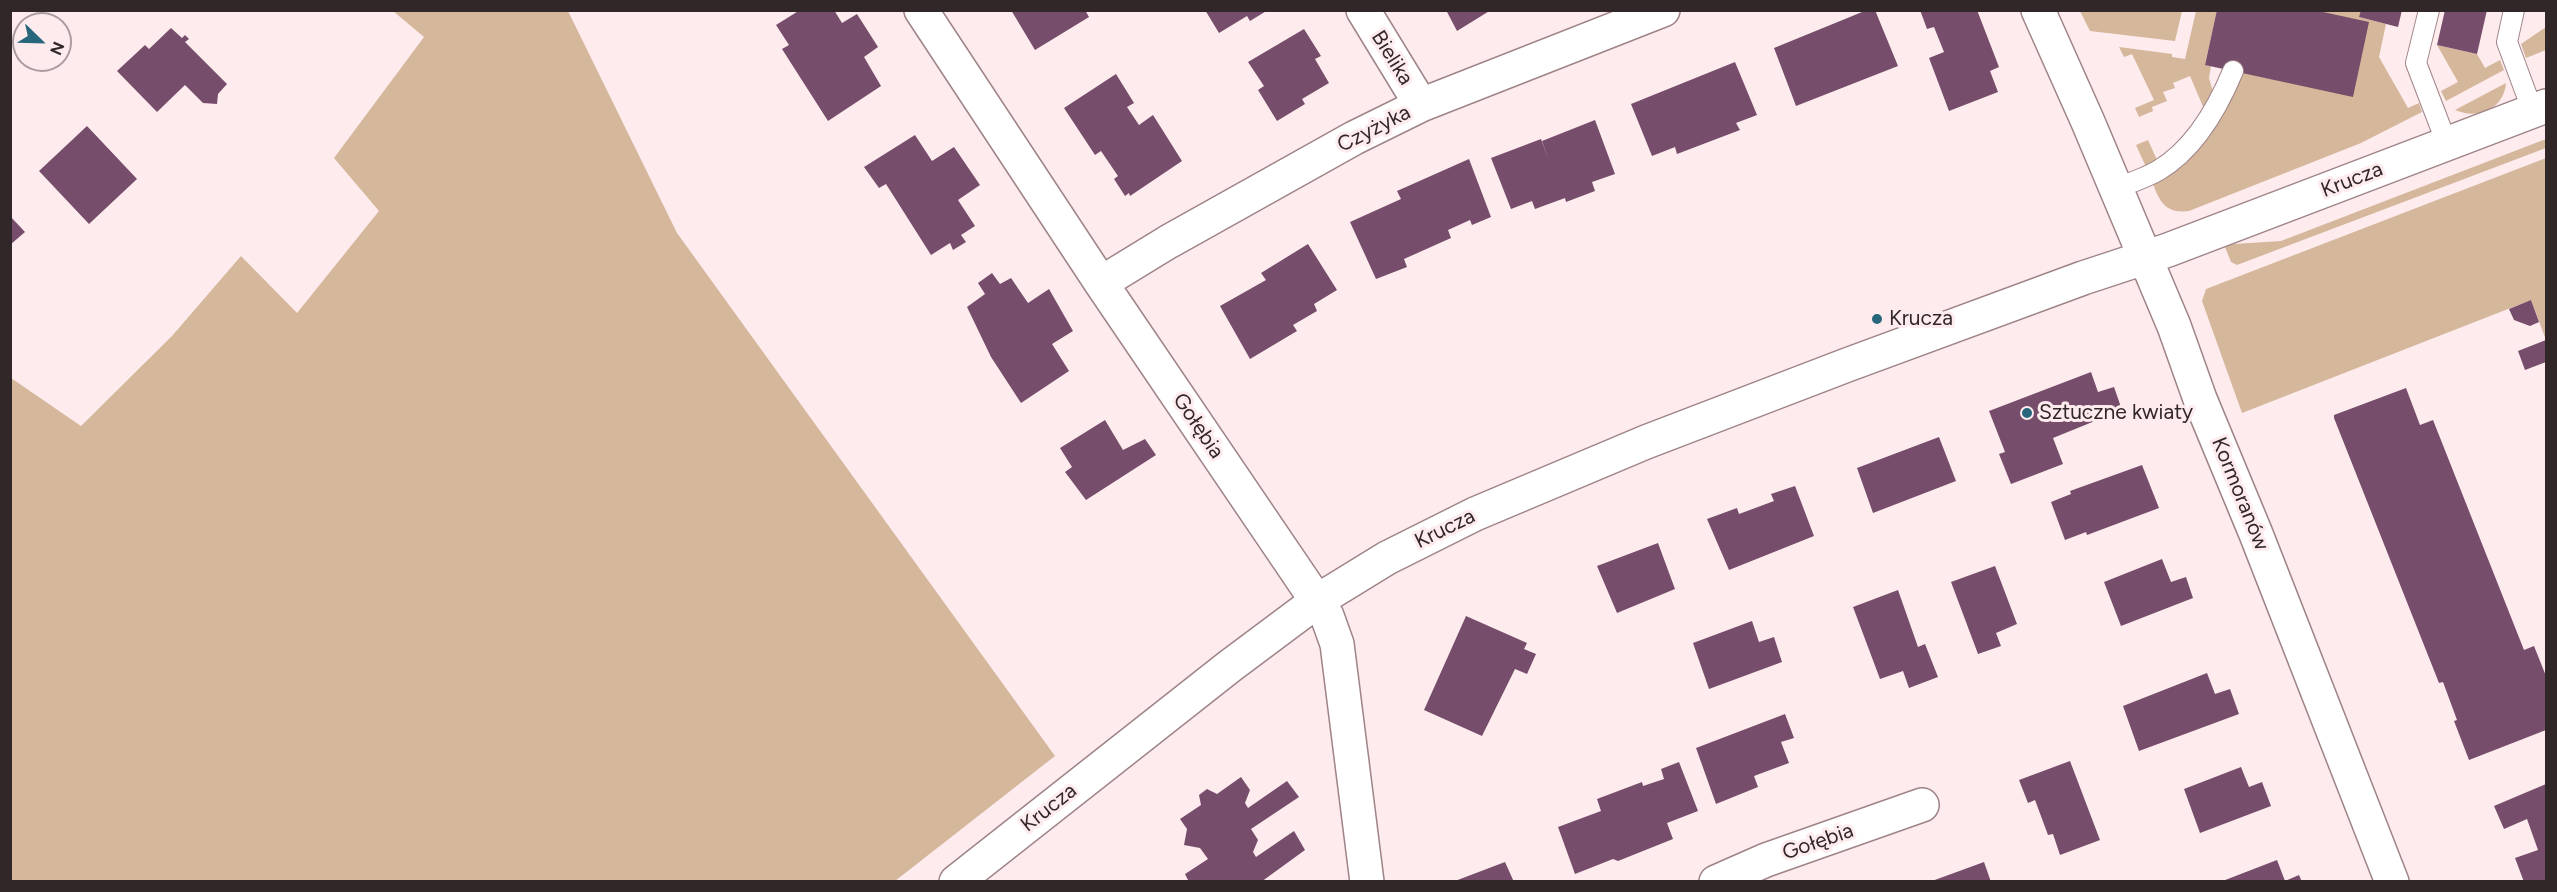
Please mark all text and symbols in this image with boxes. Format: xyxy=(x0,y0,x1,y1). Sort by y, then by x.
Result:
north arrow xyxy=(12,12,72,72)
street label: Bielika xyxy=(1366,26,1418,90)
text: N xyxy=(46,39,68,58)
street label: Czyżyka xyxy=(1333,100,1415,158)
street label: Krucza xyxy=(2318,157,2386,203)
place label: Krucza xyxy=(1889,306,1953,332)
marker: Krucza xyxy=(1870,312,1884,326)
street label: Gołębia xyxy=(1167,389,1229,463)
place label: Sztuczne kwiaty xyxy=(2039,400,2193,426)
marker: Sztuczne kwiaty xyxy=(2020,406,2034,420)
street label: Kormoranów xyxy=(2206,434,2274,554)
street label: Krucza xyxy=(1411,504,1479,554)
street label: Krucza xyxy=(1016,778,1082,838)
street label: Gołębia xyxy=(1779,818,1857,866)

